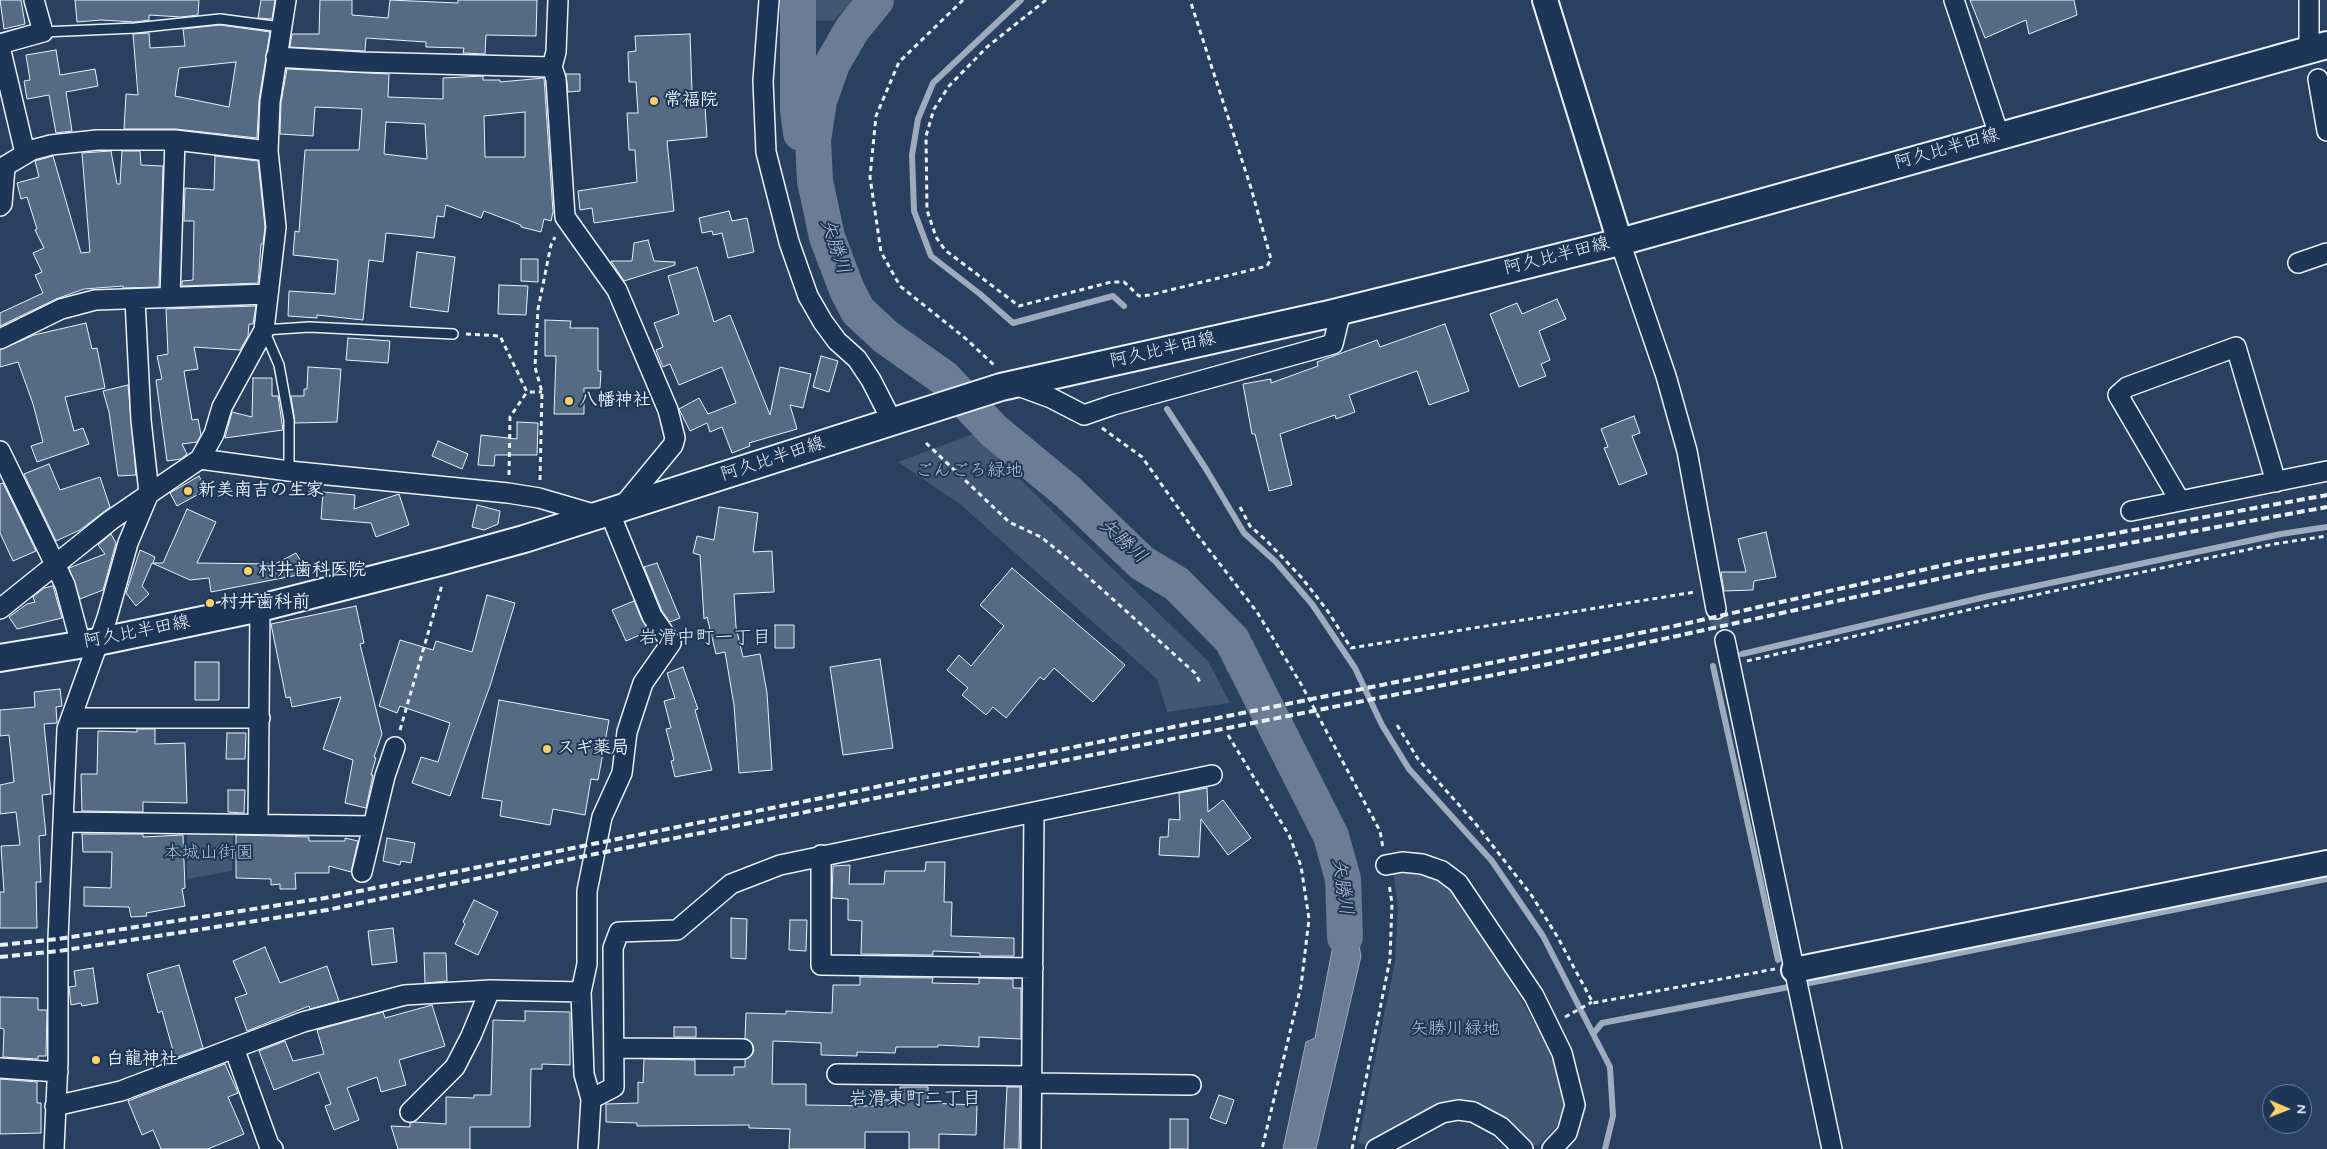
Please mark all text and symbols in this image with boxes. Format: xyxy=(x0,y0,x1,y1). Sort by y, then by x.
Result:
place label: 常福院 xyxy=(664,90,718,112)
marker: 常福院 xyxy=(648,95,660,107)
street label: 阿久比半田線 xyxy=(1892,125,2002,175)
water label: 矢勝川 xyxy=(814,216,854,278)
street label: 阿久比半田線 xyxy=(1502,233,1612,281)
street label: 阿久比半田線 xyxy=(1108,328,1218,374)
place label: 八幡神社 xyxy=(579,390,651,412)
marker: 八幡神社 xyxy=(563,395,575,407)
street label: 阿久比半田線 xyxy=(718,433,828,487)
park label: ごんごろ緑地 xyxy=(915,461,1023,483)
place label: 新美南吉の生家 xyxy=(198,480,324,502)
marker: 新美南吉の生家 xyxy=(182,485,194,497)
water label: 矢勝川 xyxy=(1093,514,1151,570)
place label: 村井歯科医院 xyxy=(258,560,366,582)
marker: 村井歯科医院 xyxy=(242,565,254,577)
place label: 村井歯科前 xyxy=(220,592,310,614)
marker: 村井歯科前 xyxy=(204,597,216,609)
street label: 阿久比半田線 xyxy=(82,612,192,654)
district label: 岩滑中町一丁目 xyxy=(639,628,771,650)
place label: スギ薬局 xyxy=(557,738,629,760)
marker: スギ薬局 xyxy=(541,743,553,755)
park label: 本城山街園 xyxy=(164,843,254,865)
water label: 矢勝川 xyxy=(1326,857,1356,917)
park label: 矢勝川緑地 xyxy=(1410,1019,1500,1041)
place label: 白龍神社 xyxy=(106,1049,178,1071)
marker: 白龍神社 xyxy=(90,1054,102,1066)
north arrow xyxy=(2262,1084,2312,1134)
district label: 岩滑東町二丁目 xyxy=(849,1089,981,1111)
text: N xyxy=(2292,1104,2310,1114)

